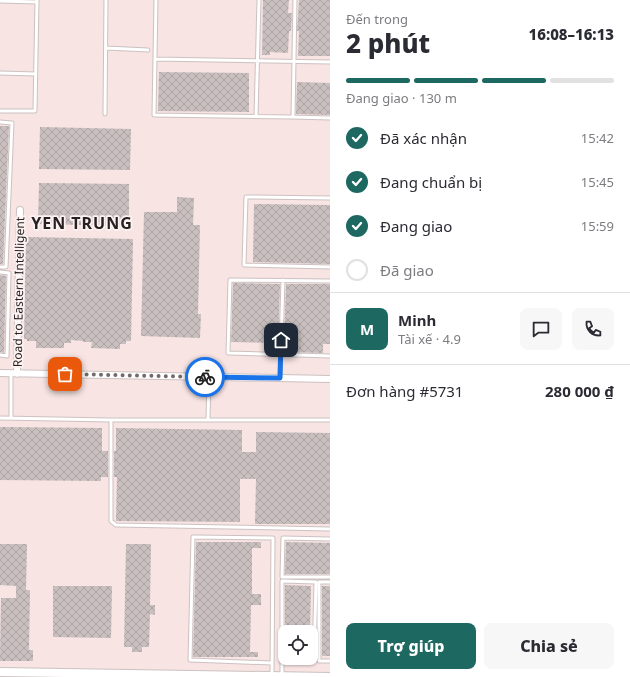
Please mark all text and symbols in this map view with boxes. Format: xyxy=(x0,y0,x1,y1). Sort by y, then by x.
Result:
text: Đến trong xyxy=(346,10,408,28)
text: 16:08–16:13 xyxy=(529,24,614,44)
text: 2 phút xyxy=(346,25,430,61)
text: Đang giao · 130 m xyxy=(346,89,457,107)
icon: check xyxy=(346,127,368,149)
text: Đã xác nhận xyxy=(380,128,467,148)
text: 15:42 xyxy=(581,129,614,147)
icon: check xyxy=(346,171,368,193)
text: Đang chuẩn bị xyxy=(380,172,482,192)
text: 15:45 xyxy=(581,173,614,191)
district label: YEN TRUNG xyxy=(31,212,133,234)
icon: check xyxy=(346,215,368,237)
street label: Road to Eastern Intelligent xyxy=(9,216,28,367)
text: Đang giao xyxy=(380,216,452,236)
text: 15:59 xyxy=(581,217,614,235)
text: Đã giao xyxy=(380,260,434,280)
button: chat xyxy=(520,308,562,350)
button: phone xyxy=(572,308,614,350)
text: Minh xyxy=(398,310,436,330)
text: M xyxy=(360,319,374,339)
pin xyxy=(264,323,298,357)
icon: home xyxy=(270,329,292,351)
text: Tài xế · 4.9 xyxy=(398,330,461,348)
pin xyxy=(48,357,82,391)
courier xyxy=(185,357,225,397)
icon: bag xyxy=(54,363,76,385)
icon: bike xyxy=(194,366,216,388)
text: Đơn hàng #5731 xyxy=(346,381,463,401)
text: 280 000 ₫ xyxy=(545,381,614,401)
button: Trợ giúp xyxy=(346,623,476,669)
button: Chia sẻ xyxy=(484,623,614,669)
map controls xyxy=(278,625,318,665)
button: locate xyxy=(278,625,318,665)

